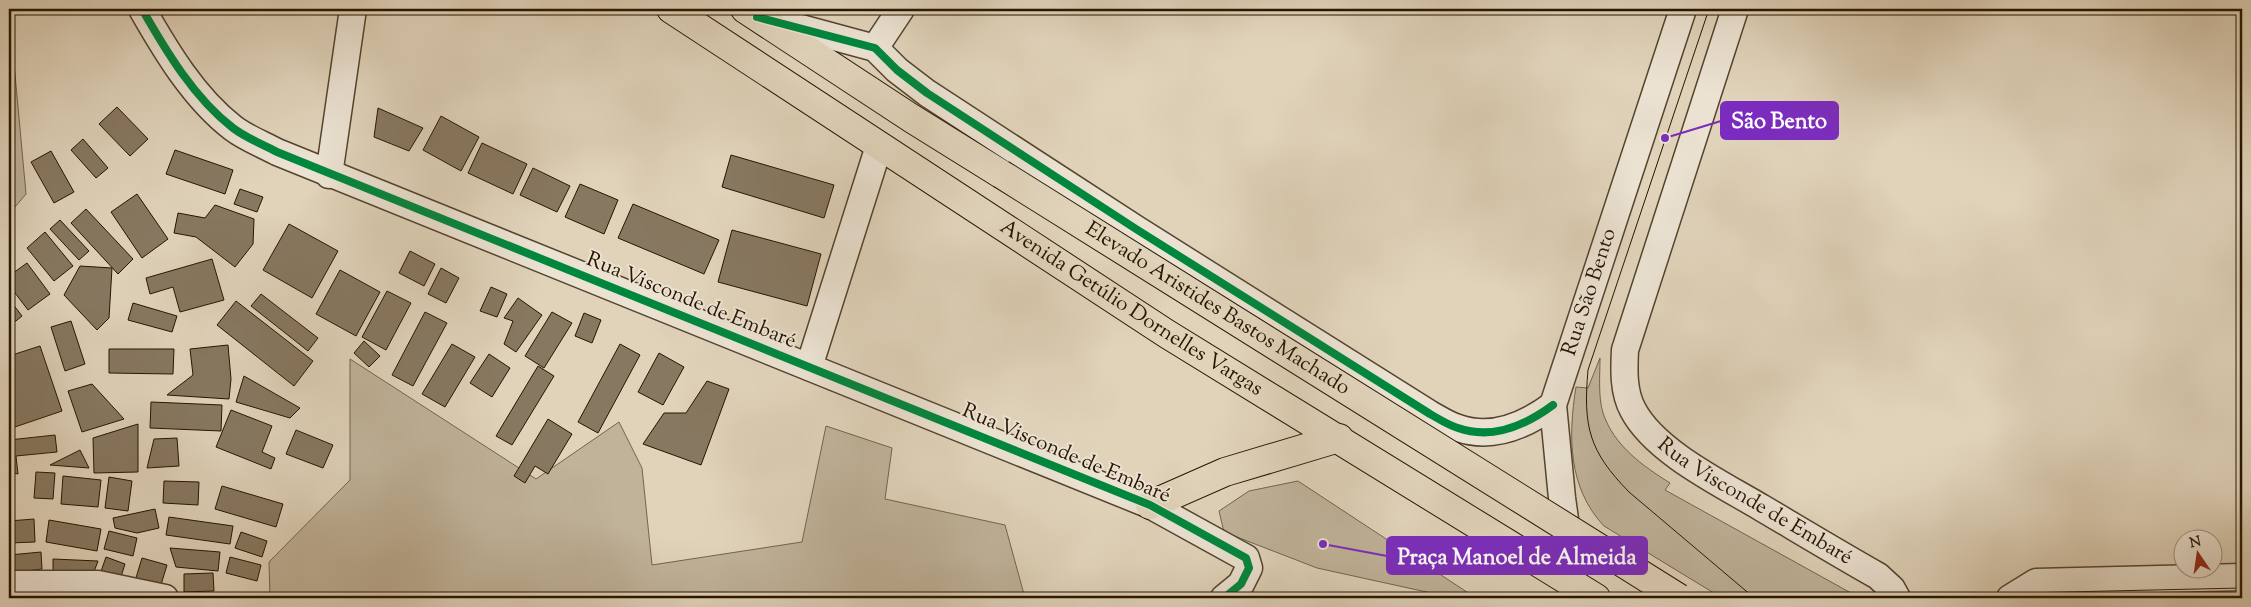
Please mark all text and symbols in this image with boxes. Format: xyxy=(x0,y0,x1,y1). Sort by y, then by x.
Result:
callout: São Bento xyxy=(1721,102,1838,139)
text: São Bento xyxy=(1731,107,1827,139)
street label: Avenida Getúlio Dornelles Vargas xyxy=(993,213,1268,404)
street label: Elevado Aristides Bastos Machado xyxy=(1079,215,1355,403)
street label: Rua São Bento xyxy=(1555,225,1625,360)
street label: Rua Visconde de Embaré xyxy=(582,245,800,357)
street label: Rua Visconde de Embaré xyxy=(957,396,1175,512)
street label: Rua Visconde de Embaré xyxy=(1650,431,1858,573)
north arrow xyxy=(2174,530,2224,580)
text: N xyxy=(2188,532,2203,554)
callout: Praça Manoel de Almeida xyxy=(1387,537,1647,574)
text: Praça Manoel de Almeida xyxy=(1397,543,1637,575)

